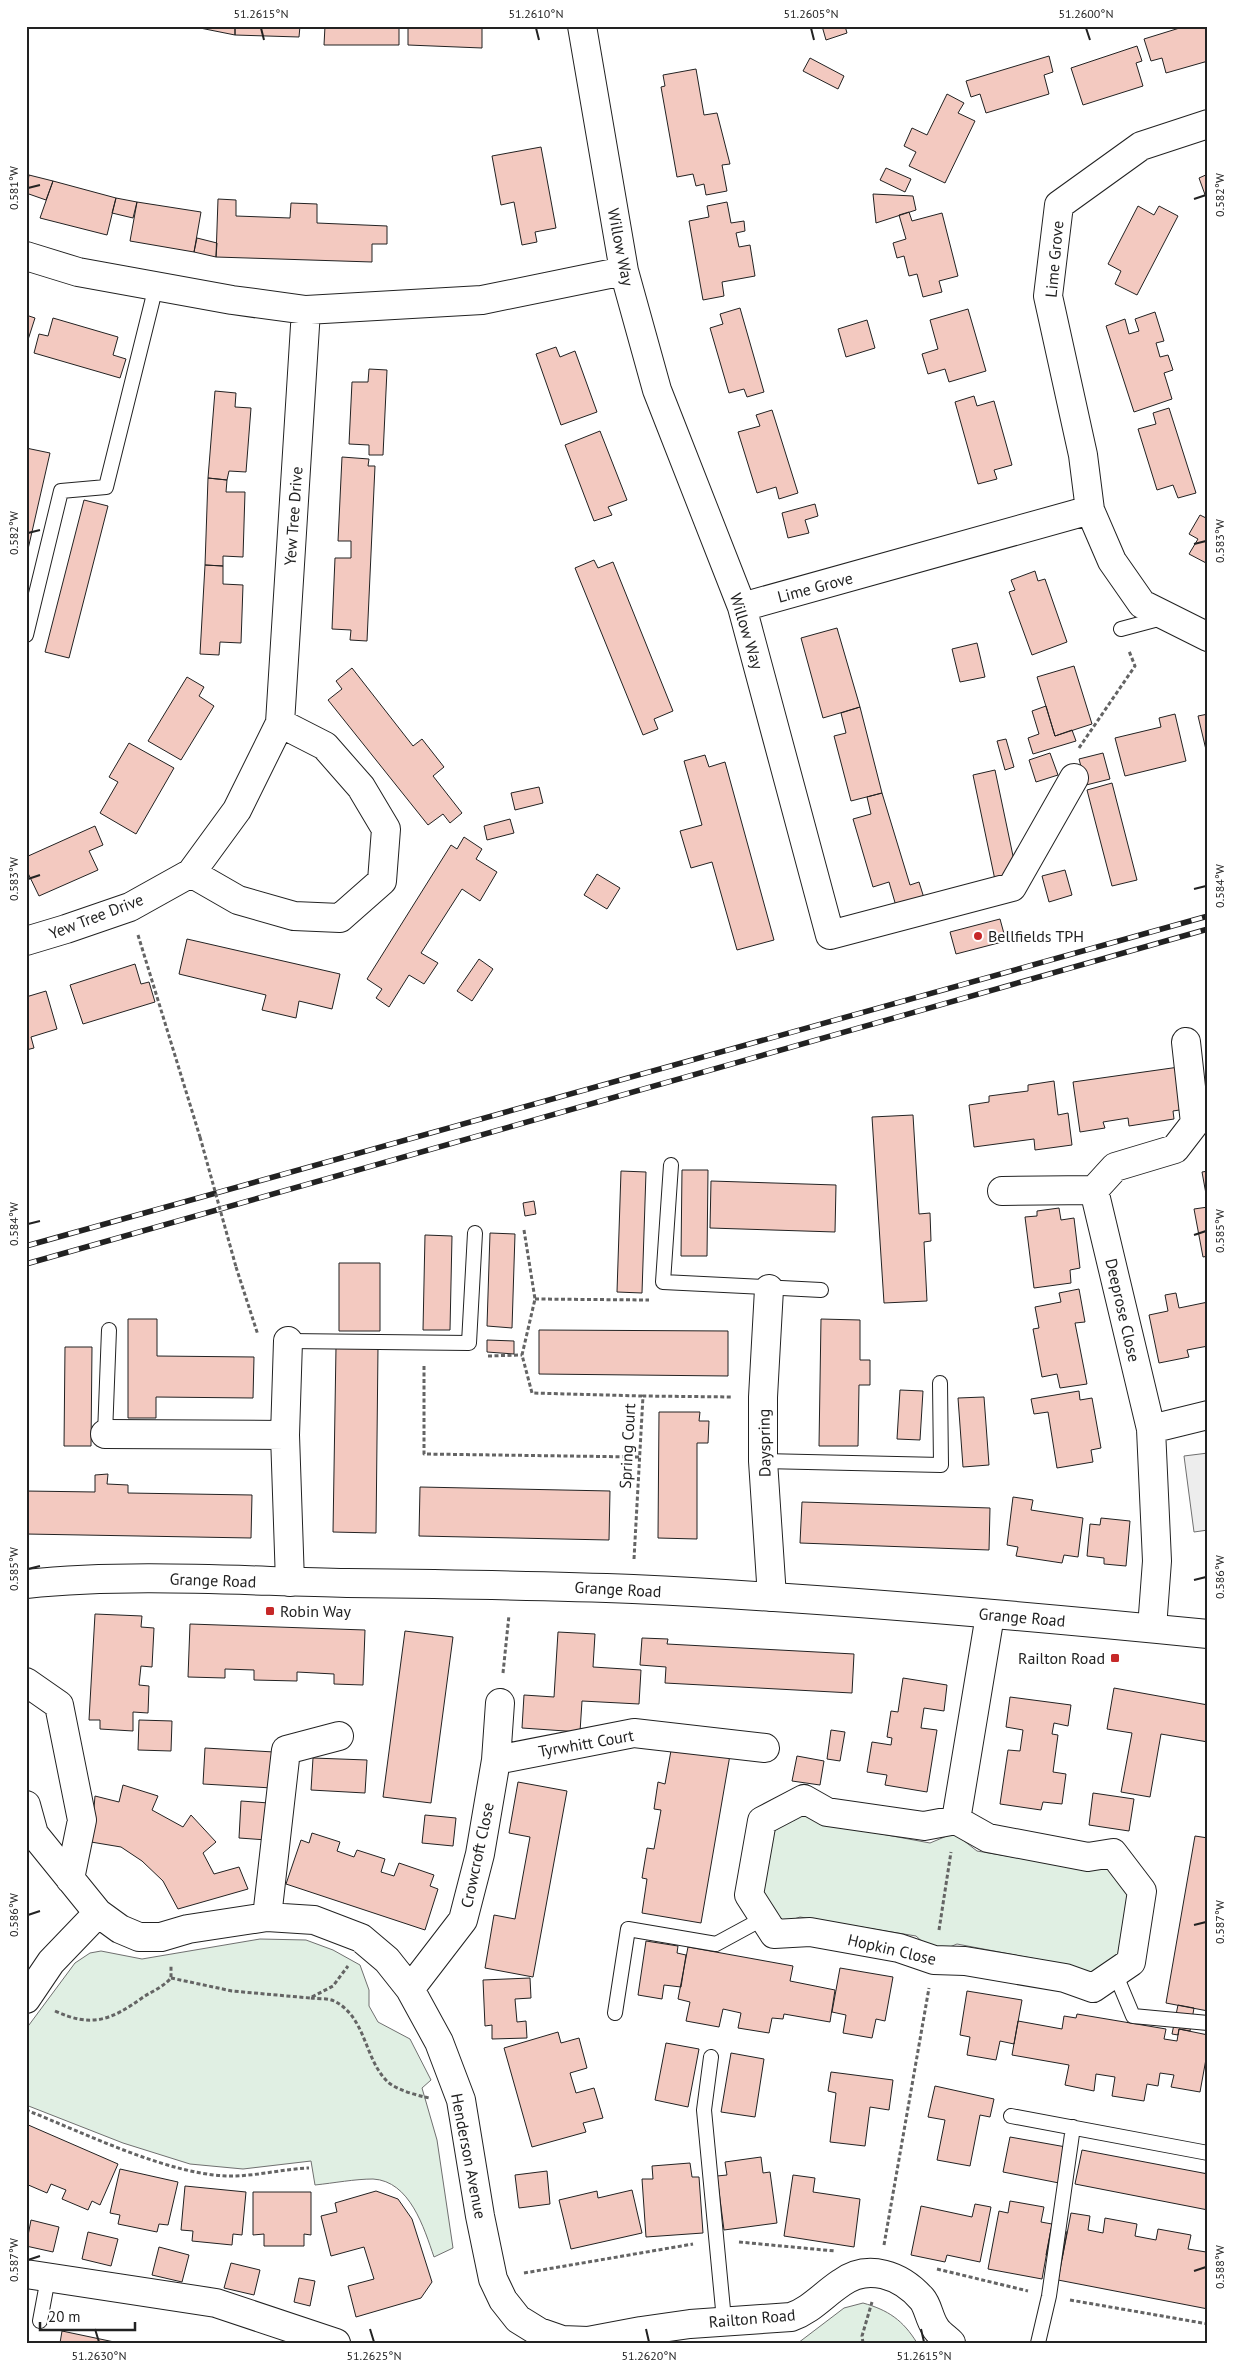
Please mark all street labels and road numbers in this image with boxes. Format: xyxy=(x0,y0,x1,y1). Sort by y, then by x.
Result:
street label: Willow Way xyxy=(604,207,638,288)
street label: Lime Grove xyxy=(1041,220,1067,298)
street label: Yew Tree Drive xyxy=(280,466,306,566)
street label: Lime Grove xyxy=(775,567,855,607)
street label: Willow Way xyxy=(726,590,768,672)
street label: Yew Tree Drive xyxy=(46,889,146,943)
street label: Deeprose Close xyxy=(1101,1256,1145,1364)
street label: Spring Court xyxy=(615,1402,639,1489)
street label: Dayspring xyxy=(753,1409,775,1477)
street label: Grange Road xyxy=(169,1568,257,1592)
street label: Grange Road xyxy=(574,1577,662,1601)
street label: Grange Road xyxy=(978,1603,1066,1631)
street label: Tyrwhitt Court xyxy=(537,1725,636,1761)
street label: Crowcroft Close xyxy=(456,1801,498,1909)
street label: Hopkin Close xyxy=(846,1929,938,1969)
street label: Henderson Avenue xyxy=(447,2091,491,2221)
street label: Railton Road xyxy=(708,2304,796,2332)

